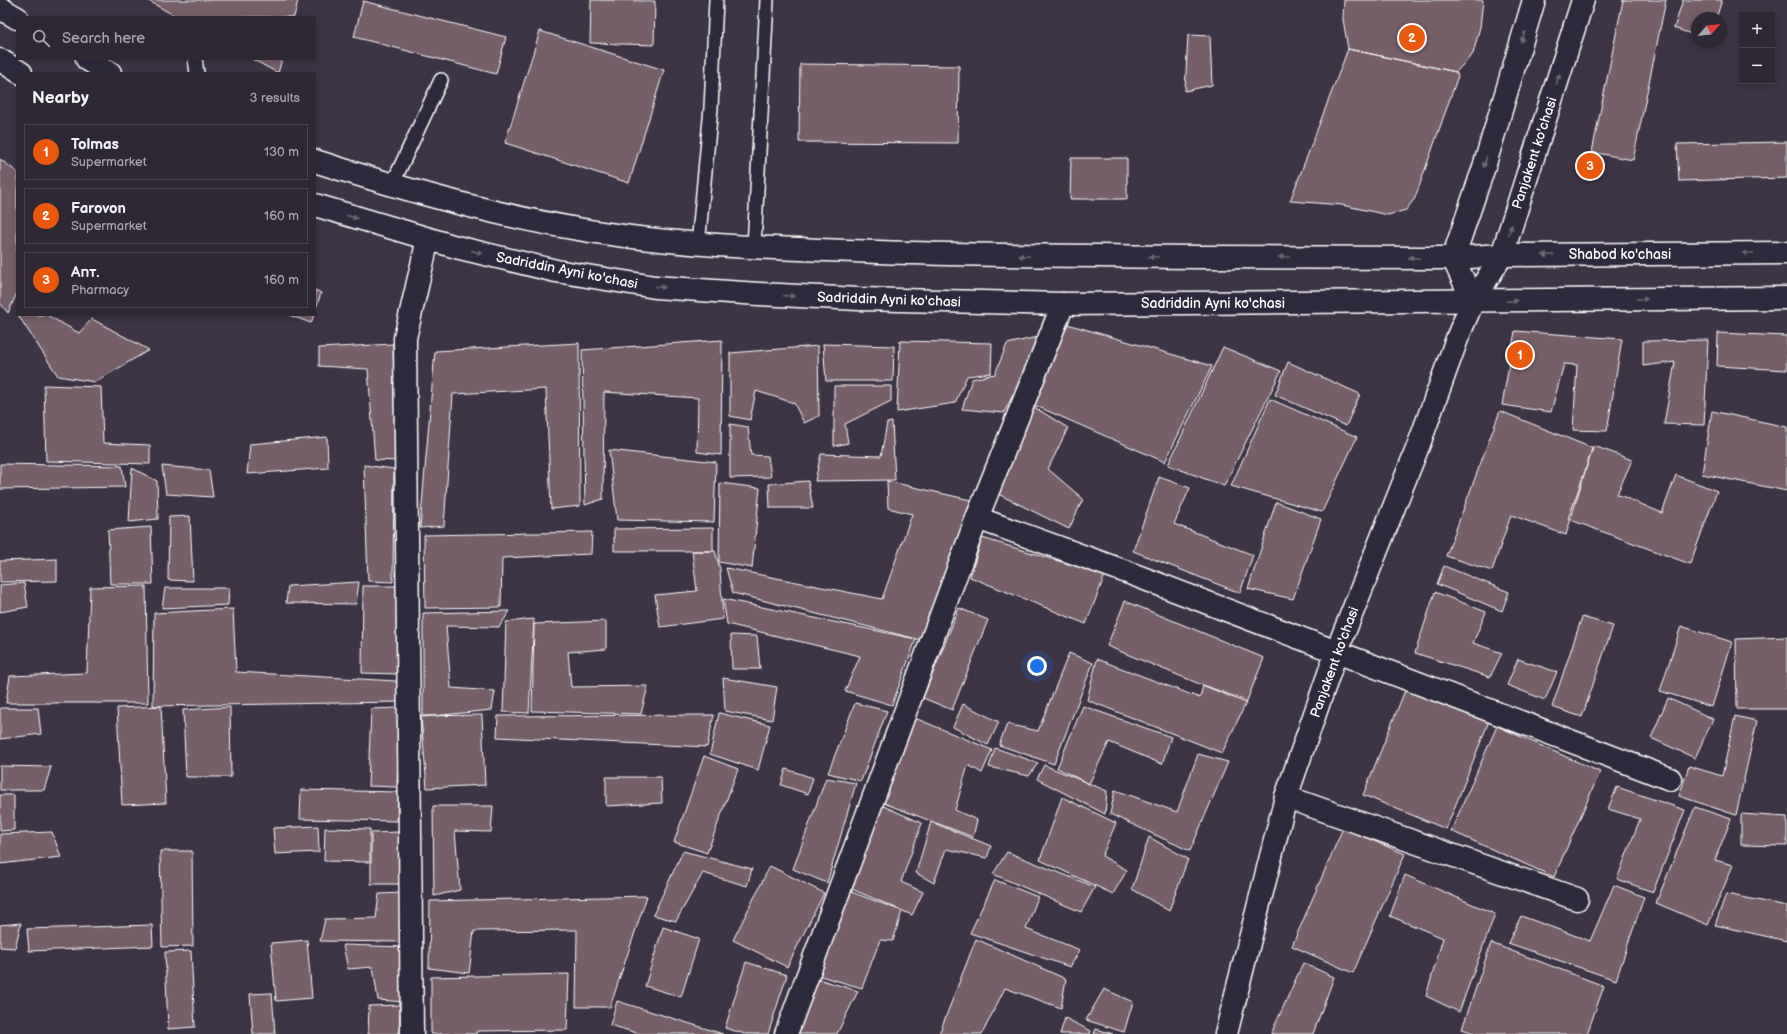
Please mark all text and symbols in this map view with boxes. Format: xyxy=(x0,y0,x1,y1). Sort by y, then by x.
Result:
north arrow xyxy=(1691,12,1727,48)
map controls xyxy=(1739,12,1775,84)
button: + xyxy=(1739,12,1775,48)
search box xyxy=(16,16,316,60)
pin: 2 xyxy=(1399,23,1425,53)
icon: search xyxy=(30,27,52,49)
text: Search here xyxy=(62,29,145,48)
one-way arrow xyxy=(1520,32,1526,44)
button: − xyxy=(1739,48,1775,84)
one-way arrow xyxy=(1555,73,1561,85)
text: Nearby xyxy=(32,88,89,108)
text: 3 results xyxy=(249,90,300,106)
street label: Panjakent ko'chasi xyxy=(1508,95,1561,211)
text: Tolmas xyxy=(71,135,119,154)
text: 1 xyxy=(43,144,49,160)
text: 130 m xyxy=(264,144,299,160)
pin: 3 xyxy=(1577,151,1603,181)
text: Supermarket xyxy=(71,154,147,170)
one-way arrow xyxy=(1482,156,1488,168)
text: Farovon xyxy=(71,199,126,218)
text: 2 xyxy=(42,208,50,224)
text: 160 m xyxy=(264,208,299,224)
one-way arrow xyxy=(346,214,358,220)
text: Supermarket xyxy=(71,218,147,234)
one-way arrow xyxy=(1507,223,1513,235)
street label: Shabod ko'chasi xyxy=(1569,246,1671,263)
street label: Sadriddin Ayni ko'chasi xyxy=(495,248,639,293)
one-way arrow xyxy=(472,249,484,255)
one-way arrow xyxy=(1741,250,1754,256)
one-way arrow xyxy=(1541,252,1554,258)
one-way arrow xyxy=(1017,253,1030,259)
one-way arrow xyxy=(1147,254,1160,260)
one-way arrow xyxy=(1277,254,1290,260)
one-way arrow xyxy=(1407,255,1420,261)
text: Апт. xyxy=(71,263,100,282)
text: 3 xyxy=(42,272,50,288)
text: 160 m xyxy=(264,272,299,288)
text: Pharmacy xyxy=(71,282,129,298)
one-way arrow xyxy=(654,284,666,291)
street label: Sadriddin Ayni ko'chasi xyxy=(817,288,961,311)
one-way arrow xyxy=(783,292,795,299)
street label: Sadriddin Ayni ko'chasi xyxy=(1141,295,1285,312)
one-way arrow xyxy=(1636,296,1649,302)
one-way arrow xyxy=(1506,298,1519,304)
pin: 1 xyxy=(1507,340,1533,370)
street label: Panjakent ko'chasi xyxy=(1307,604,1362,720)
your location xyxy=(1027,656,1047,676)

